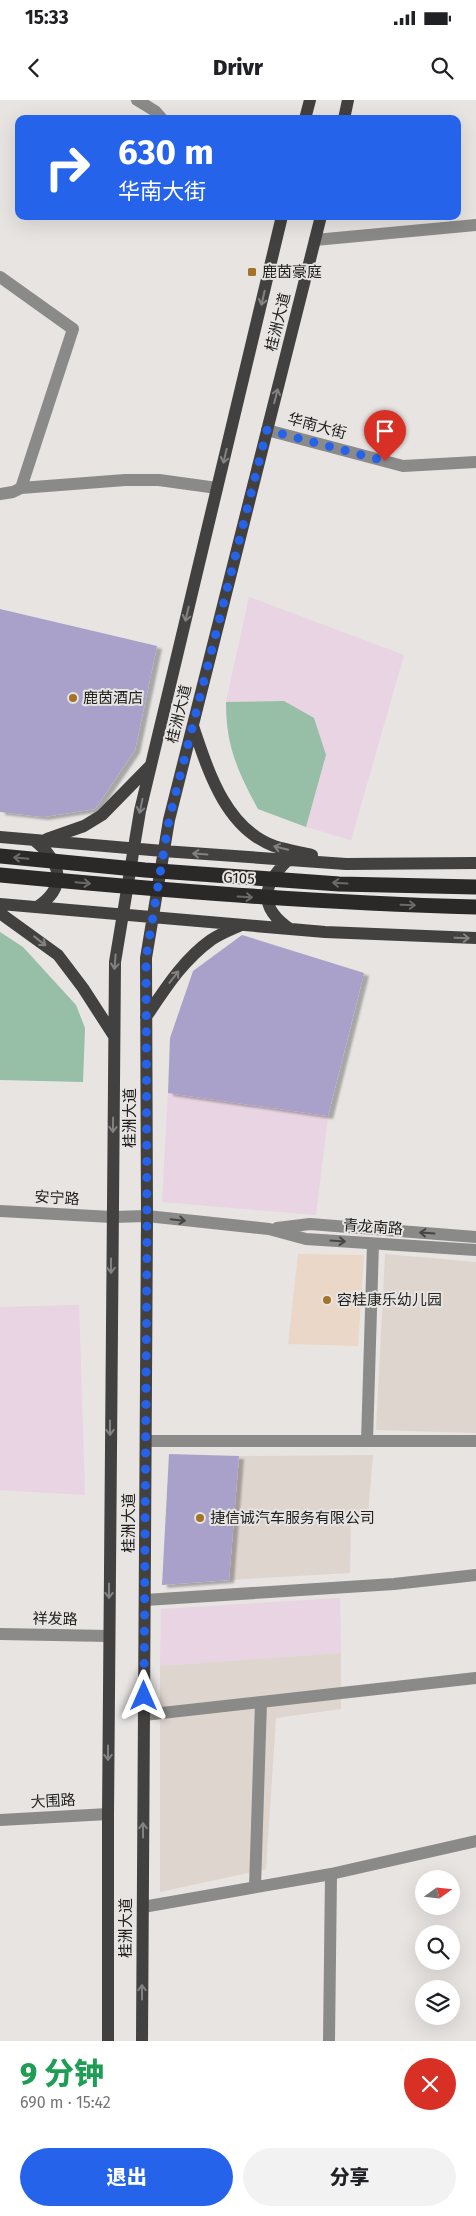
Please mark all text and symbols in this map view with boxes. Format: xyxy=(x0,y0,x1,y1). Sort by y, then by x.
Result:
text: 15:33 xyxy=(25,6,69,29)
icon: back xyxy=(20,54,48,82)
text: Drivr xyxy=(213,54,263,81)
icon: search xyxy=(428,54,456,82)
text: 630 m xyxy=(118,131,214,173)
icon: right xyxy=(35,135,100,200)
text: 华南大街 xyxy=(118,178,206,205)
place label: 鹿茵豪庭 xyxy=(262,263,322,281)
marker: 鹿茵豪庭 xyxy=(246,266,258,278)
one-way arrow xyxy=(258,289,267,305)
street label: 桂洲大道 xyxy=(262,291,294,353)
one-way arrow xyxy=(271,389,281,405)
street label: 华南大街 xyxy=(286,410,348,442)
pin xyxy=(364,410,406,461)
icon: arrive xyxy=(371,417,399,445)
one-way arrow xyxy=(220,447,229,463)
one-way arrow xyxy=(182,605,191,621)
street label: 桂洲大道 xyxy=(163,683,195,745)
place label: 鹿茵酒店 xyxy=(83,689,143,707)
marker: 鹿茵酒店 xyxy=(67,692,79,704)
one-way arrow xyxy=(136,797,145,813)
one-way arrow xyxy=(274,842,290,852)
one-way arrow xyxy=(192,849,208,858)
one-way arrow xyxy=(13,853,29,863)
street label: G105 xyxy=(223,868,255,888)
one-way arrow xyxy=(75,878,91,888)
one-way arrow xyxy=(332,879,348,888)
one-way arrow xyxy=(237,892,253,901)
one-way arrow xyxy=(399,900,415,910)
one-way arrow xyxy=(454,933,470,942)
one-way arrow xyxy=(33,936,47,946)
one-way arrow xyxy=(111,954,120,970)
one-way arrow xyxy=(169,970,179,984)
street label: 桂洲大道 xyxy=(121,1088,139,1148)
one-way arrow xyxy=(108,1116,118,1133)
street label: 安宁路 xyxy=(34,1188,80,1208)
one-way arrow xyxy=(169,1215,185,1224)
street label: 青龙南路 xyxy=(342,1216,404,1238)
one-way arrow xyxy=(420,1229,436,1238)
one-way arrow xyxy=(330,1237,346,1246)
one-way arrow xyxy=(106,1257,116,1273)
place label: 容桂康乐幼儿园 xyxy=(337,1291,442,1309)
marker: 容桂康乐幼儿园 xyxy=(321,1294,333,1306)
one-way arrow xyxy=(105,1420,115,1436)
street label: 桂洲大道 xyxy=(120,1493,138,1553)
place label: 捷信诚汽车服务有限公司 xyxy=(210,1509,375,1527)
marker: 捷信诚汽车服务有限公司 xyxy=(194,1512,206,1524)
one-way arrow xyxy=(104,1582,114,1598)
street label: 祥发路 xyxy=(32,1610,78,1628)
position arrow xyxy=(117,1669,169,1721)
one-way arrow xyxy=(103,1744,113,1761)
street label: 大围路 xyxy=(30,1791,76,1811)
one-way arrow xyxy=(138,1822,148,1838)
north arrow xyxy=(415,1870,460,1915)
map controls xyxy=(415,1870,460,2025)
street label: 桂洲大道 xyxy=(117,1898,135,1958)
button: search xyxy=(415,1925,460,1970)
button: layers xyxy=(415,1980,460,2025)
one-way arrow xyxy=(137,1985,147,2001)
text: 9 分钟 xyxy=(20,2056,104,2092)
button: close xyxy=(404,2058,456,2110)
text: 690 m · 15:42 xyxy=(20,2093,111,2112)
button: 退出 xyxy=(20,2148,233,2206)
button: 分享 xyxy=(243,2148,456,2206)

